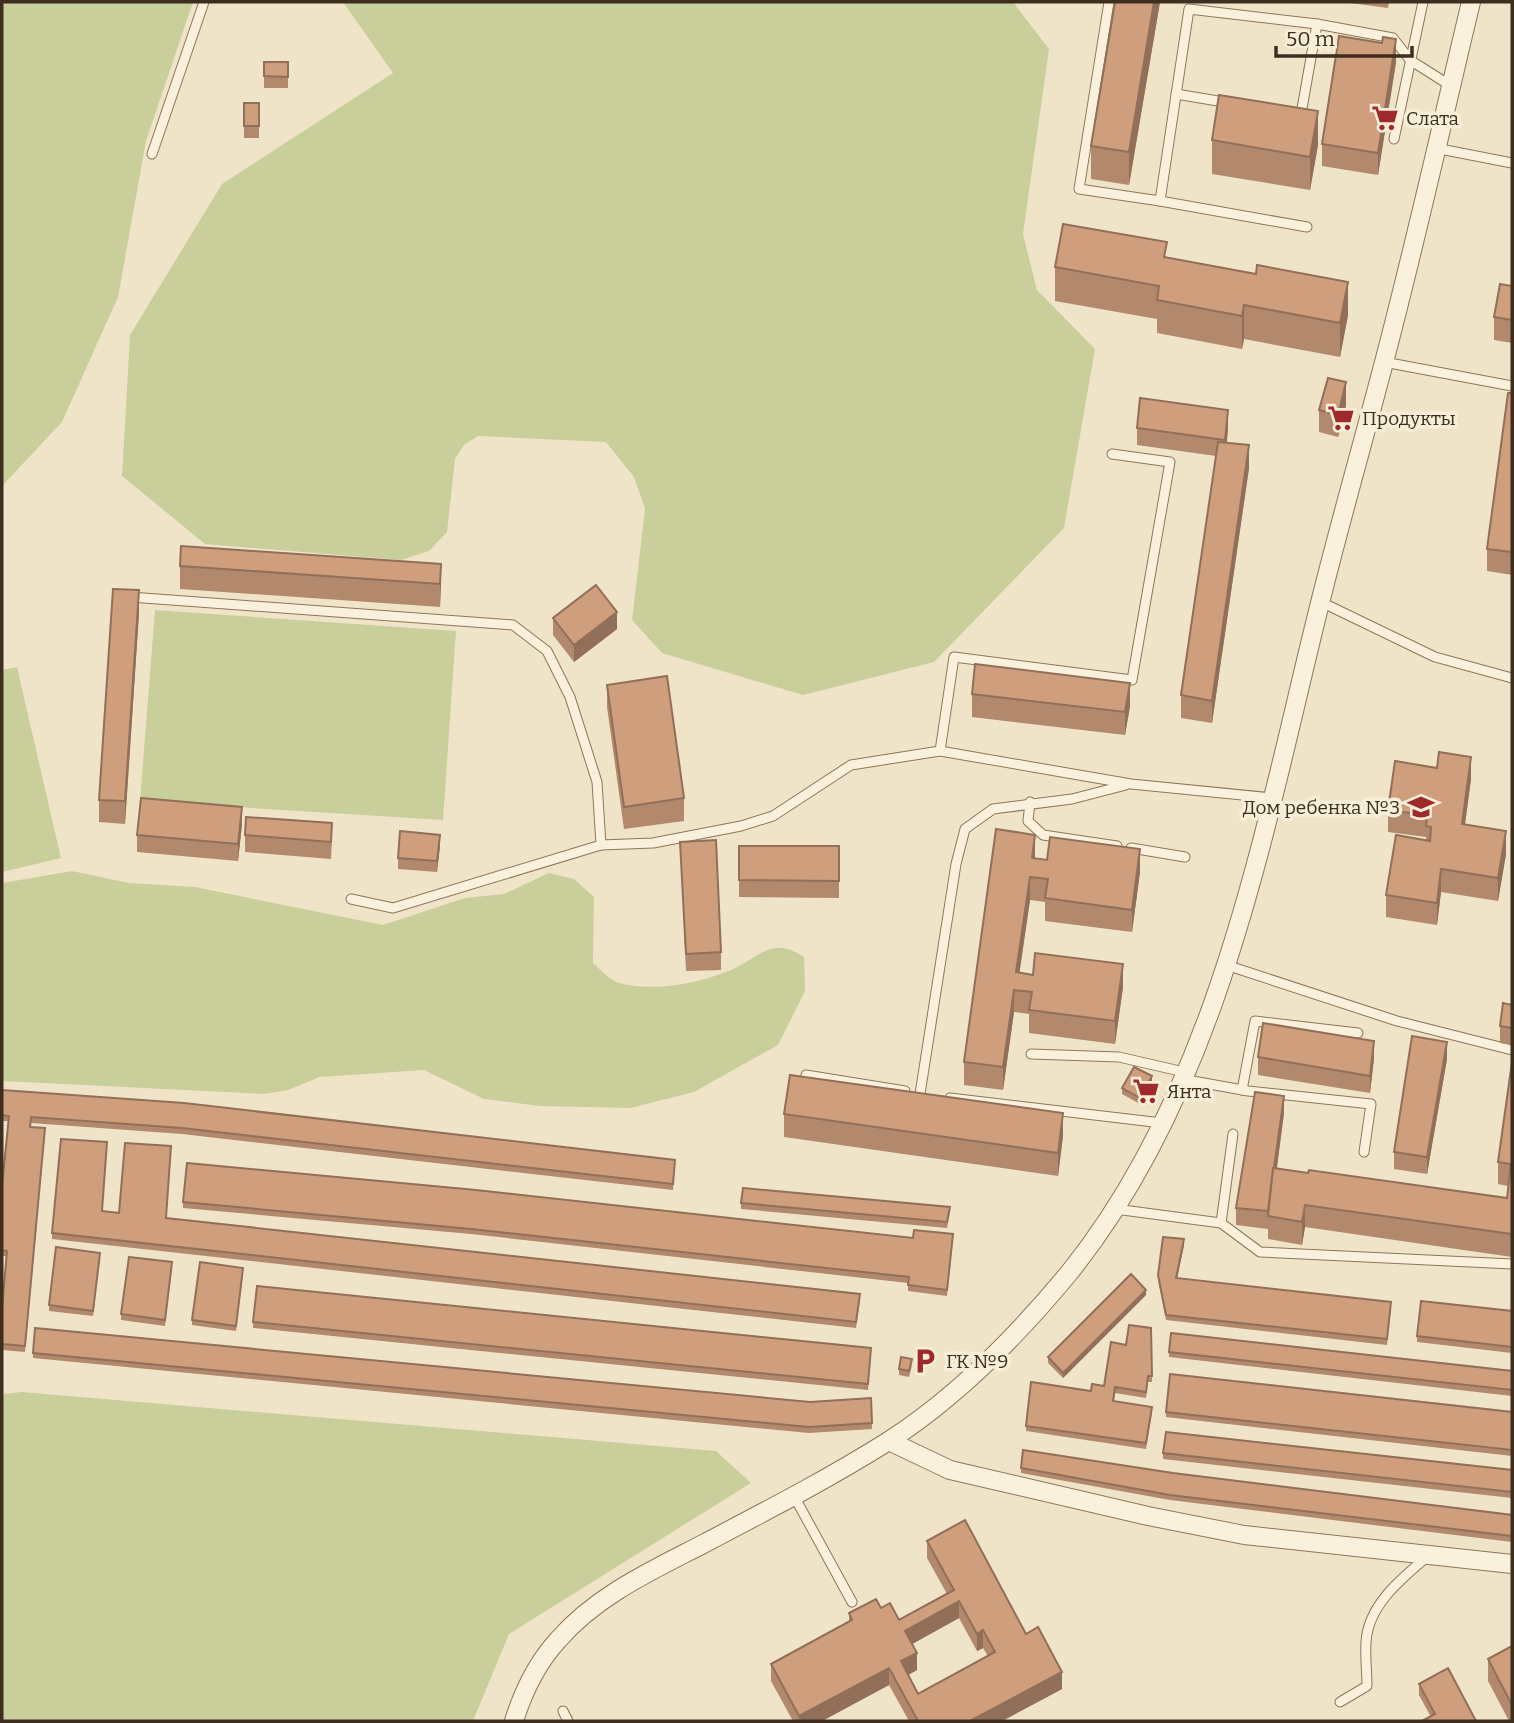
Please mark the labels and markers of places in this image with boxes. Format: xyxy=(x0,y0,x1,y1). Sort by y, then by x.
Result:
supermarket icon: Слата xyxy=(1370,103,1400,133)
place label: Слата xyxy=(1406,107,1459,130)
supermarket icon: Продукты xyxy=(1326,403,1356,433)
place label: Продукты xyxy=(1362,407,1456,430)
school or university icon: Дом ребенка №3 xyxy=(1406,792,1436,822)
place label: Дом ребенка №3 xyxy=(1243,796,1400,819)
supermarket icon: Янта xyxy=(1131,1076,1161,1106)
place label: Янта xyxy=(1167,1080,1212,1103)
parking icon: ГК №9 xyxy=(910,1346,940,1376)
place label: ГК №9 xyxy=(946,1350,1008,1373)

